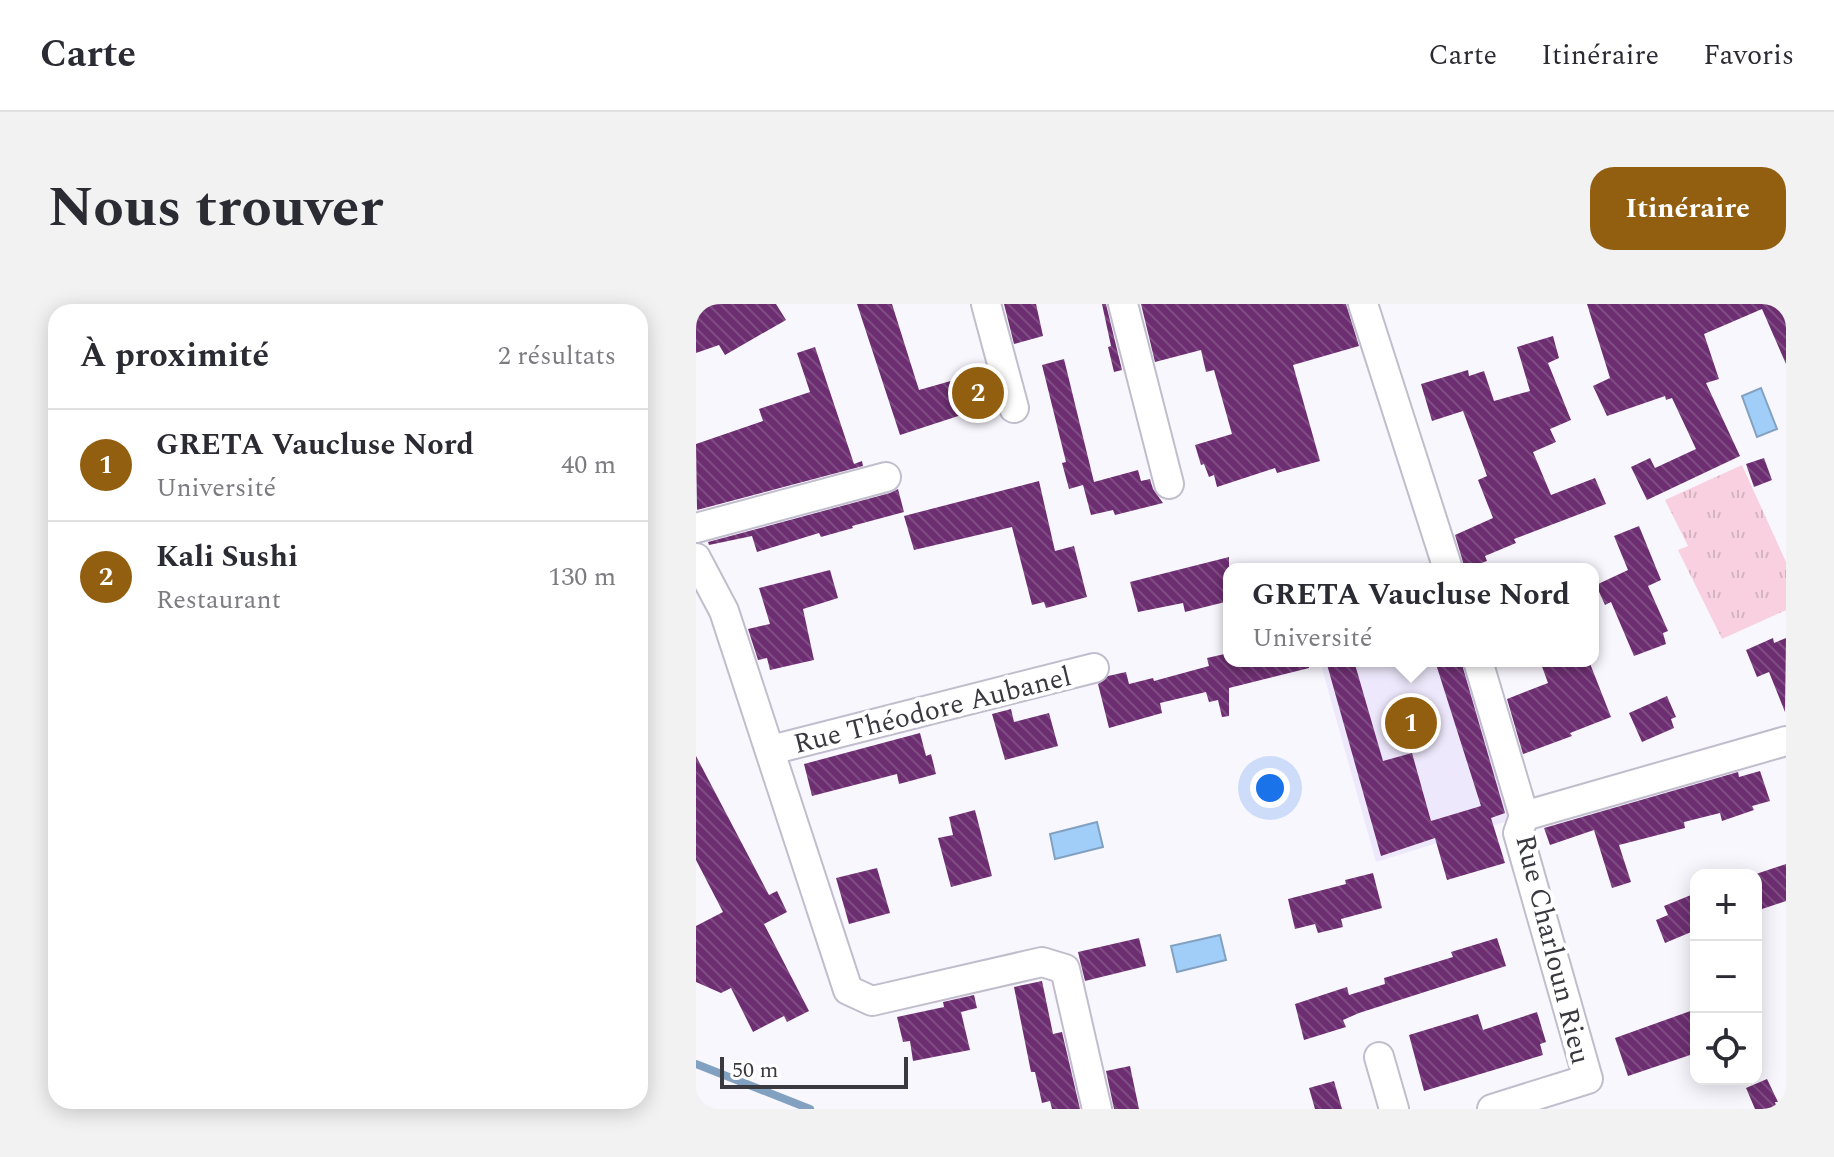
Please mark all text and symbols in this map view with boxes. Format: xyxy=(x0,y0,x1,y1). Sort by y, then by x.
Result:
text: Carte xyxy=(40,26,136,84)
text: Carte xyxy=(1429,34,1497,77)
text: Itinéraire xyxy=(1541,34,1659,77)
text: Favoris xyxy=(1703,34,1794,77)
text: Nous trouver xyxy=(48,166,383,251)
button: Itinéraire xyxy=(1590,167,1786,250)
text: À proximité xyxy=(80,330,269,382)
text: 2 résultats xyxy=(498,336,616,376)
pin: 2 xyxy=(952,363,1004,423)
text: GRETA Vaucluse Nord xyxy=(156,422,474,468)
text: 1 xyxy=(99,445,113,485)
text: 40 m xyxy=(561,445,616,485)
text: Université xyxy=(156,468,276,508)
text: Kali Sushi xyxy=(156,534,298,580)
text: 2 xyxy=(99,557,113,597)
text: 130 m xyxy=(548,557,616,597)
popup xyxy=(1223,563,1599,667)
text: GRETA Vaucluse Nord xyxy=(1252,572,1570,618)
text: Restaurant xyxy=(156,580,281,620)
text: Université xyxy=(1252,618,1372,658)
street label: Rue Théodore Aubanel xyxy=(789,655,1076,766)
pin: 1 xyxy=(1385,693,1437,753)
your location xyxy=(1250,768,1290,808)
street label: Rue Charloun Rieu xyxy=(1503,830,1602,1069)
map controls xyxy=(1690,869,1762,1085)
button: + xyxy=(1690,869,1762,941)
button: − xyxy=(1690,941,1762,1013)
button: locate xyxy=(1690,1013,1762,1085)
scale bar xyxy=(720,1053,908,1089)
text: 50 m xyxy=(732,1054,778,1087)

